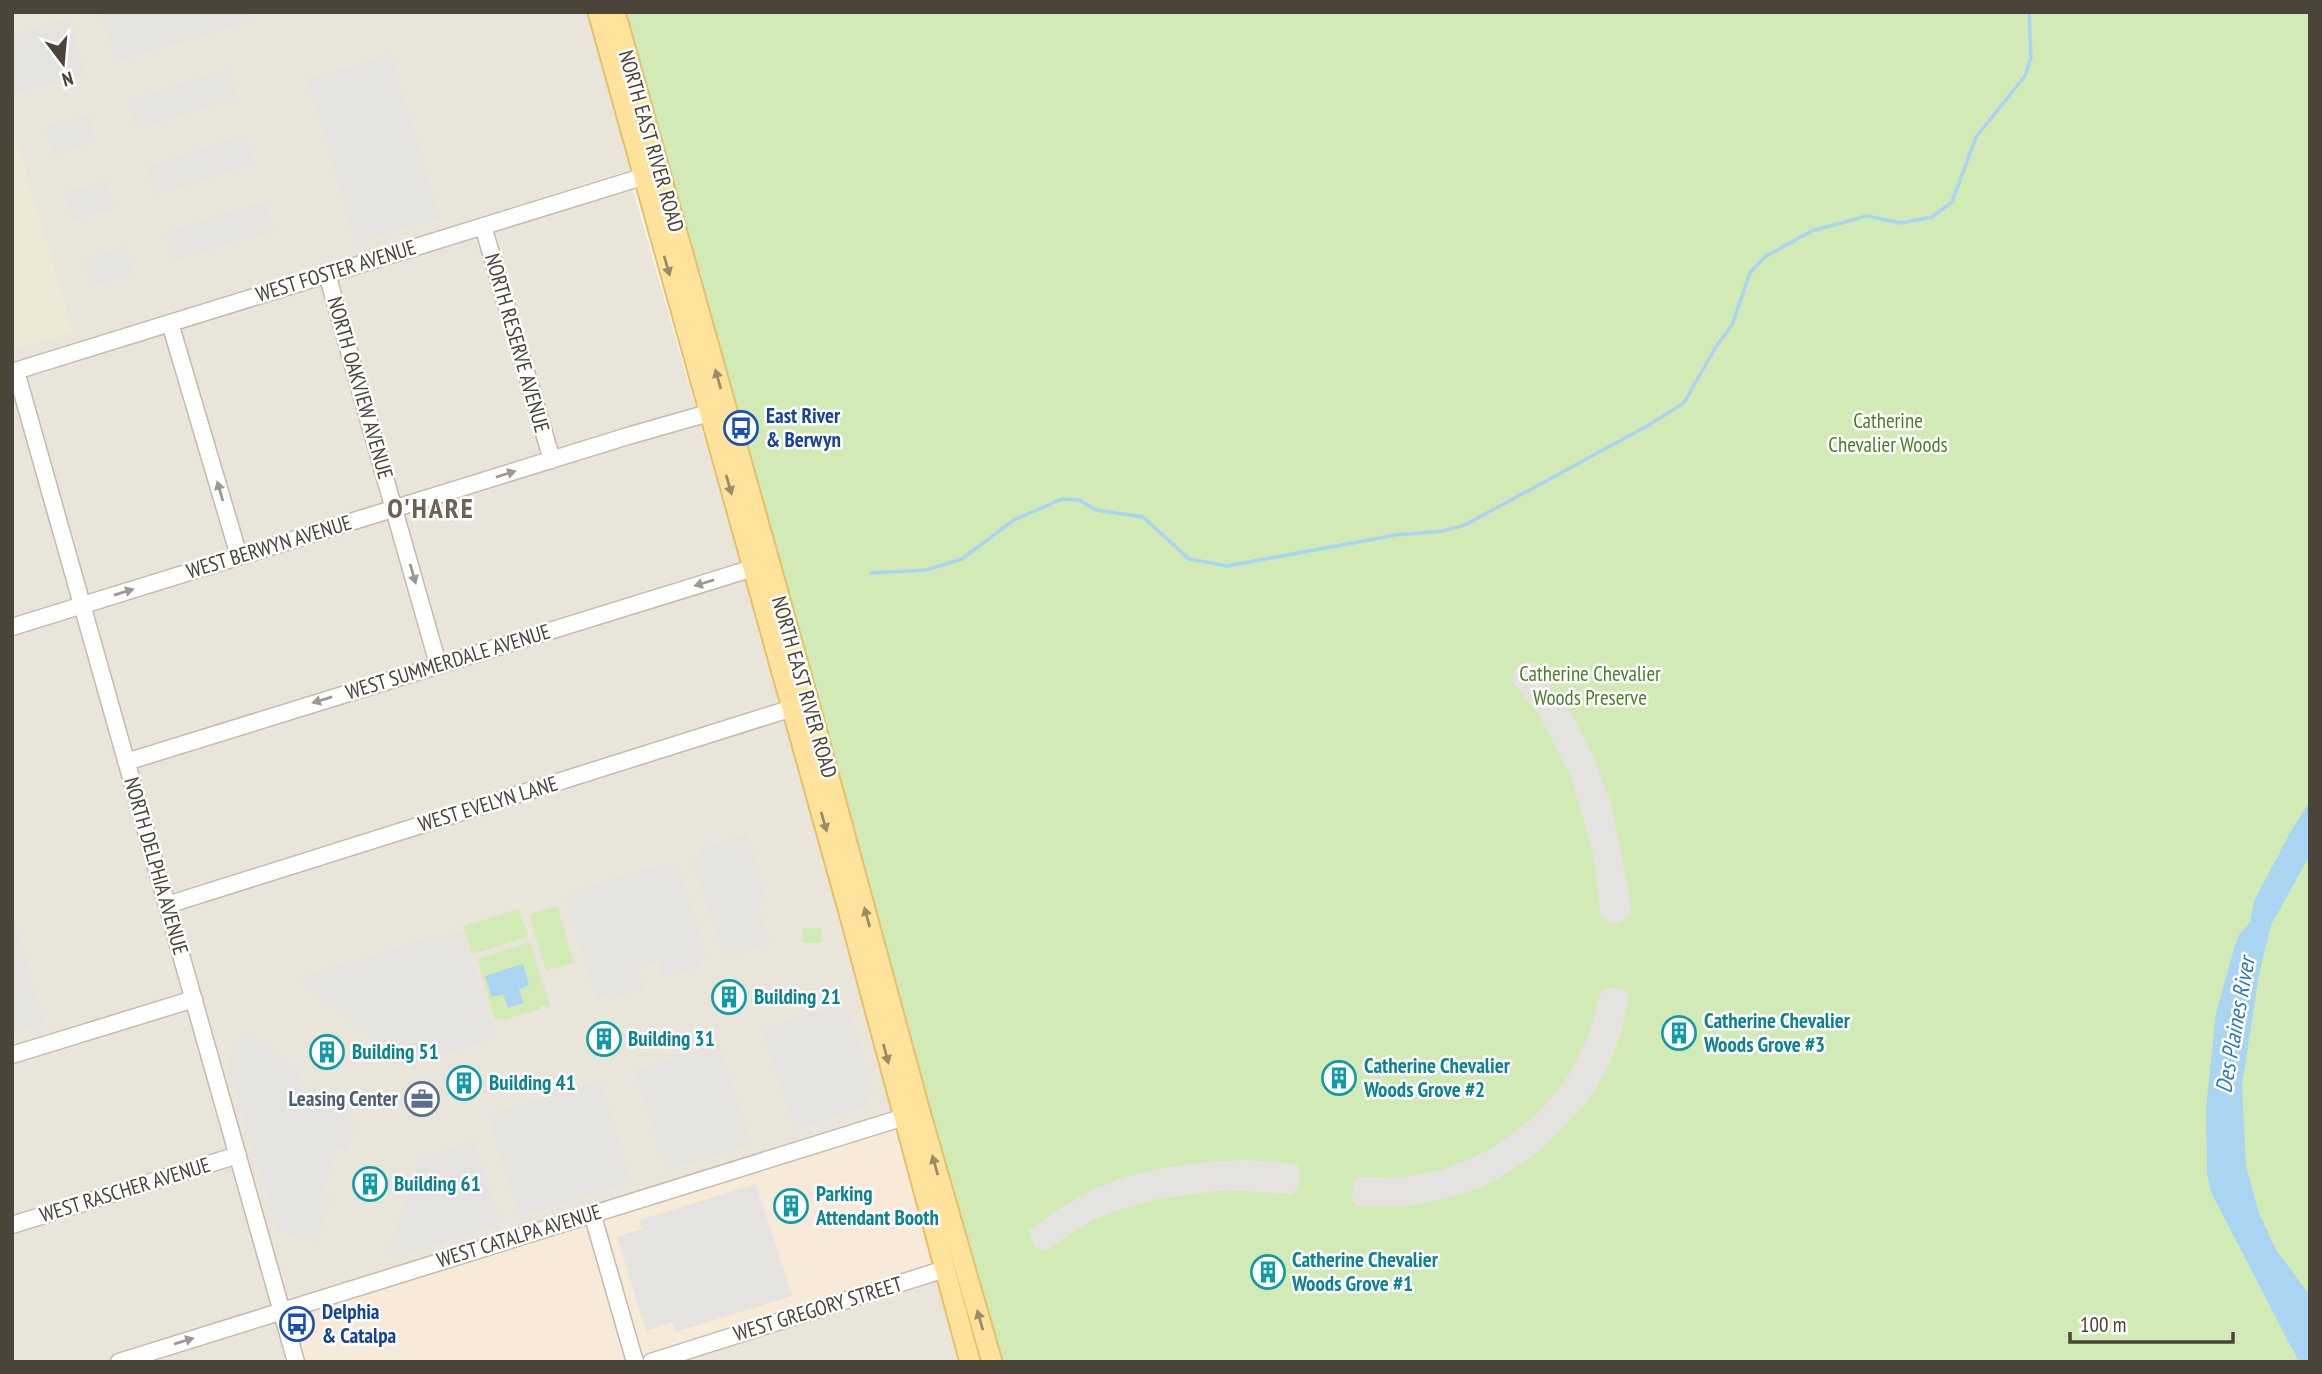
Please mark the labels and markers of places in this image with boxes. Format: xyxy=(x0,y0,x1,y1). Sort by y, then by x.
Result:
place label: East River & Berwyn xyxy=(766,402,841,453)
bus stop icon: East River & Berwyn xyxy=(722,409,760,447)
building icon: Building 21 xyxy=(710,978,748,1016)
place label: Building 21 xyxy=(754,983,841,1010)
place label: Catherine Chevalier Woods Grove #3 xyxy=(1703,1007,1851,1058)
building icon: Catherine Chevalier Woods Grove #3 xyxy=(1660,1014,1698,1052)
building icon: Building 31 xyxy=(585,1020,623,1058)
place label: Building 31 xyxy=(628,1025,715,1052)
building icon: Building 51 xyxy=(308,1033,346,1071)
place label: Building 51 xyxy=(352,1038,439,1065)
place label: Catherine Chevalier Woods Grove #2 xyxy=(1363,1052,1511,1103)
building icon: Catherine Chevalier Woods Grove #2 xyxy=(1320,1059,1358,1097)
building icon: Building 41 xyxy=(445,1064,483,1102)
place label: Building 41 xyxy=(489,1069,576,1096)
office icon: Leasing Center xyxy=(403,1080,441,1118)
place label: Leasing Center xyxy=(288,1085,399,1112)
building icon: Building 61 xyxy=(351,1165,389,1203)
place label: Building 61 xyxy=(394,1170,481,1197)
place label: Parking Attendant Booth xyxy=(815,1180,939,1231)
building icon: Parking Attendant Booth xyxy=(772,1187,810,1225)
place label: Catherine Chevalier Woods Grove #1 xyxy=(1291,1246,1439,1297)
building icon: Catherine Chevalier Woods Grove #1 xyxy=(1249,1253,1287,1291)
place label: Delphia & Catalpa xyxy=(322,1298,397,1349)
bus stop icon: Delphia & Catalpa xyxy=(278,1305,316,1343)

